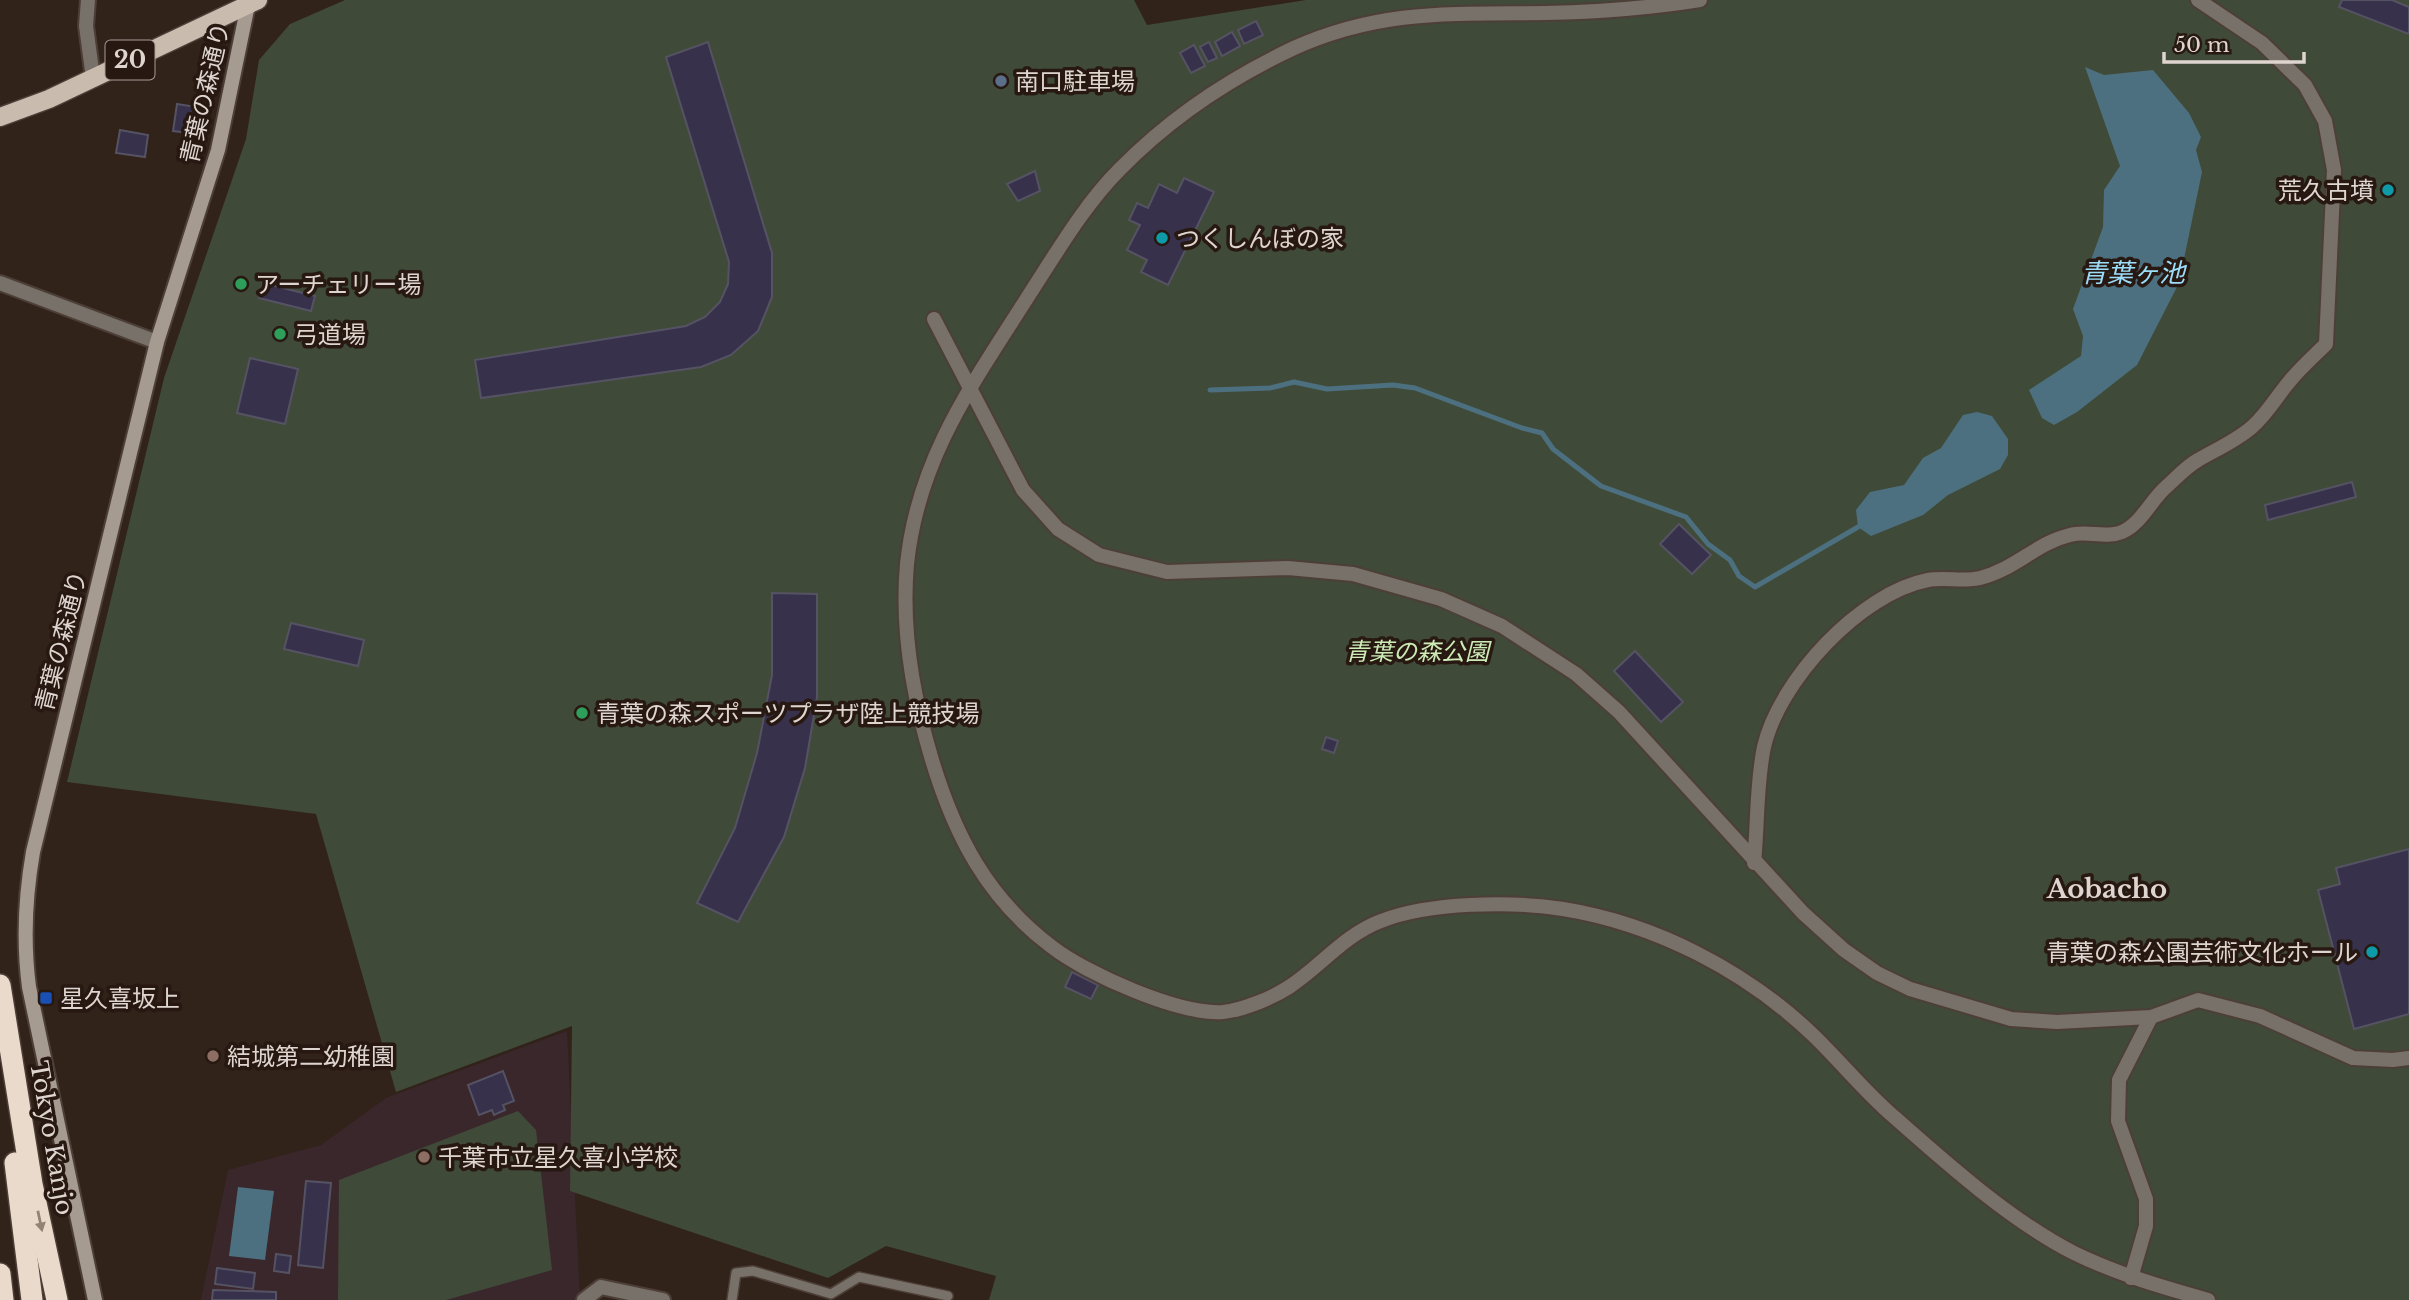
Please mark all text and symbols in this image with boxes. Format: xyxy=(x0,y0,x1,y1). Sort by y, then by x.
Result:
street label: 青葉の森通り xyxy=(175,20,235,166)
scale bar xyxy=(2164,21,2304,65)
text: 50 m xyxy=(2174,32,2230,58)
road number: 20 xyxy=(106,40,154,80)
place label: 南口駐車場 xyxy=(1015,67,1135,96)
marker: 南口駐車場 xyxy=(993,73,1009,89)
place label: 荒久古墳 xyxy=(2278,176,2374,205)
marker: 荒久古墳 xyxy=(2380,182,2396,198)
place label: つくしんぼの家 xyxy=(1176,224,1344,253)
marker: つくしんぼの家 xyxy=(1154,230,1170,246)
water label: 青葉ヶ池 xyxy=(2081,257,2188,289)
place label: アーチェリー場 xyxy=(255,270,422,299)
marker: アーチェリー場 xyxy=(233,276,249,292)
place label: 弓道場 xyxy=(294,320,366,349)
marker: 弓道場 xyxy=(272,326,288,342)
street label: 青葉の森通り xyxy=(30,568,92,714)
park label: 青葉の森公園 xyxy=(1345,637,1492,666)
place label: 青葉の森スポーツプラザ陸上競技場 xyxy=(596,699,980,728)
marker: 青葉の森スポーツプラザ陸上競技場 xyxy=(574,705,590,721)
district label: Aobacho xyxy=(2046,873,2167,905)
place label: 青葉の森公園芸術文化ホール xyxy=(2046,938,2358,967)
marker: 青葉の森公園芸術文化ホール xyxy=(2364,944,2380,960)
place label: 星久喜坂上 xyxy=(60,984,180,1013)
marker: 星久喜坂上 xyxy=(38,990,54,1006)
place label: 結城第二幼稚園 xyxy=(227,1042,395,1071)
marker: 結城第二幼稚園 xyxy=(205,1048,221,1064)
street label: Tokyo Kanjo xyxy=(24,1059,80,1217)
place label: 千葉市立星久喜小学校 xyxy=(438,1143,678,1172)
marker: 千葉市立星久喜小学校 xyxy=(416,1149,432,1165)
one-way arrow xyxy=(35,1210,46,1232)

